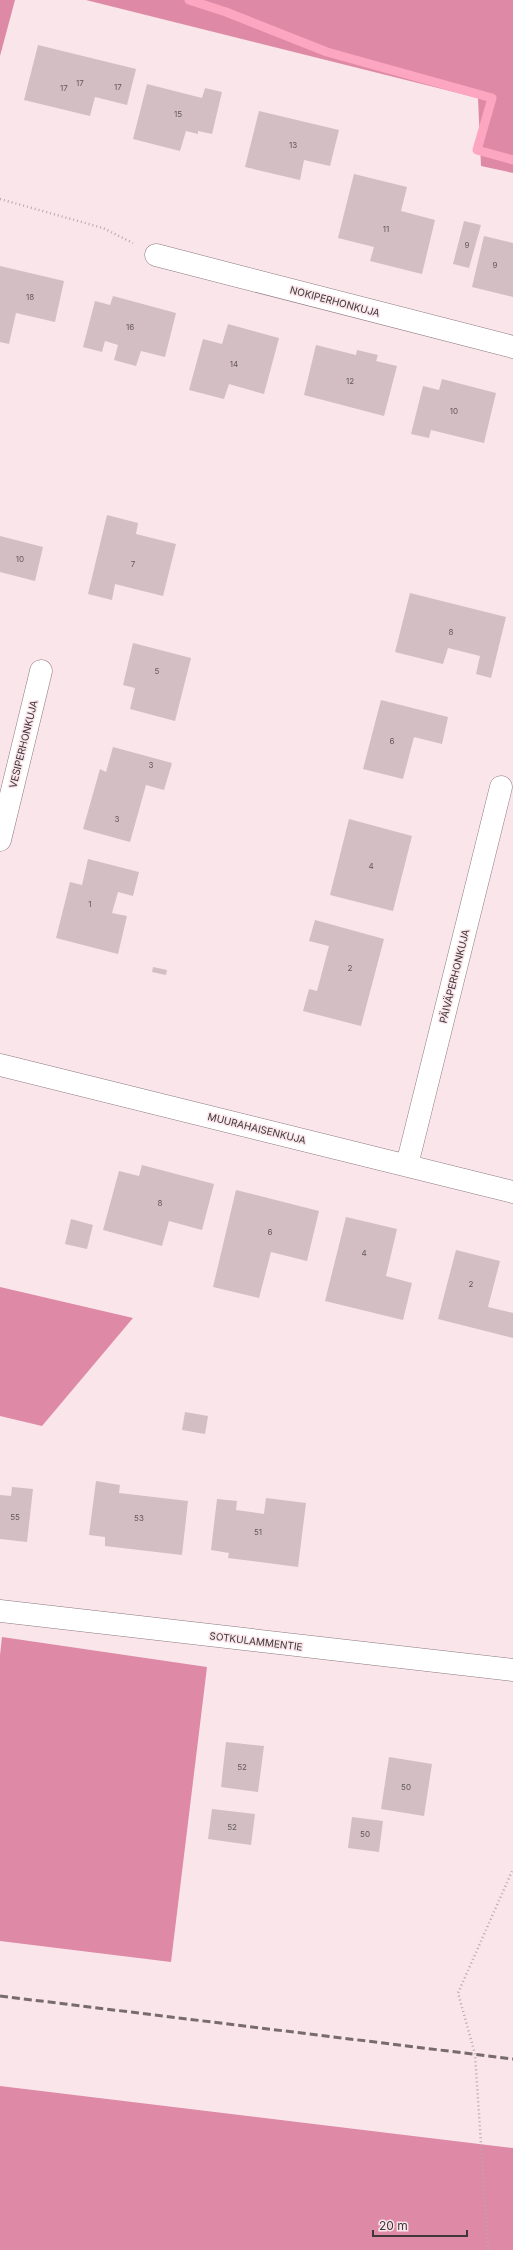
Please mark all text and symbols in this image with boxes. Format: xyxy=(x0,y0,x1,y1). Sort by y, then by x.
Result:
house number: 17 xyxy=(76,78,84,88)
house number: 17 xyxy=(114,82,122,92)
house number: 17 xyxy=(60,83,68,93)
house number: 15 xyxy=(174,109,182,119)
house number: 13 xyxy=(289,140,297,150)
house number: 11 xyxy=(383,224,389,234)
house number: 9 xyxy=(465,240,470,250)
house number: 9 xyxy=(493,260,498,270)
street label: NOKIPERHONKUJA xyxy=(289,283,381,319)
house number: 18 xyxy=(26,292,34,302)
house number: 16 xyxy=(126,322,134,332)
house number: 14 xyxy=(230,359,238,369)
house number: 12 xyxy=(346,376,354,386)
house number: 10 xyxy=(450,406,458,416)
house number: 10 xyxy=(16,554,24,564)
house number: 7 xyxy=(131,559,136,569)
house number: 8 xyxy=(449,627,454,637)
house number: 5 xyxy=(155,666,160,676)
street label: VESIPERHONKUJA xyxy=(6,699,40,789)
house number: 6 xyxy=(390,736,395,746)
house number: 3 xyxy=(149,760,154,770)
house number: 3 xyxy=(115,814,120,824)
house number: 4 xyxy=(368,861,374,871)
house number: 1 xyxy=(88,899,92,909)
street label: PÄIVÄPERHONKUJA xyxy=(437,928,472,1024)
house number: 2 xyxy=(348,963,353,973)
street label: MUURAHAISENKUJA xyxy=(207,1110,307,1146)
house number: 8 xyxy=(158,1198,163,1208)
house number: 6 xyxy=(268,1227,273,1237)
house number: 4 xyxy=(361,1248,367,1258)
house number: 2 xyxy=(469,1279,474,1289)
house number: 55 xyxy=(10,1512,20,1522)
house number: 53 xyxy=(134,1513,144,1523)
house number: 51 xyxy=(254,1527,262,1537)
street label: SOTKULAMMENTIE xyxy=(209,1629,303,1653)
house number: 52 xyxy=(237,1762,247,1772)
house number: 50 xyxy=(401,1782,411,1792)
house number: 52 xyxy=(227,1822,237,1832)
house number: 50 xyxy=(360,1829,370,1839)
scale bar xyxy=(373,2212,467,2238)
text: 20 m xyxy=(379,2218,408,2233)

